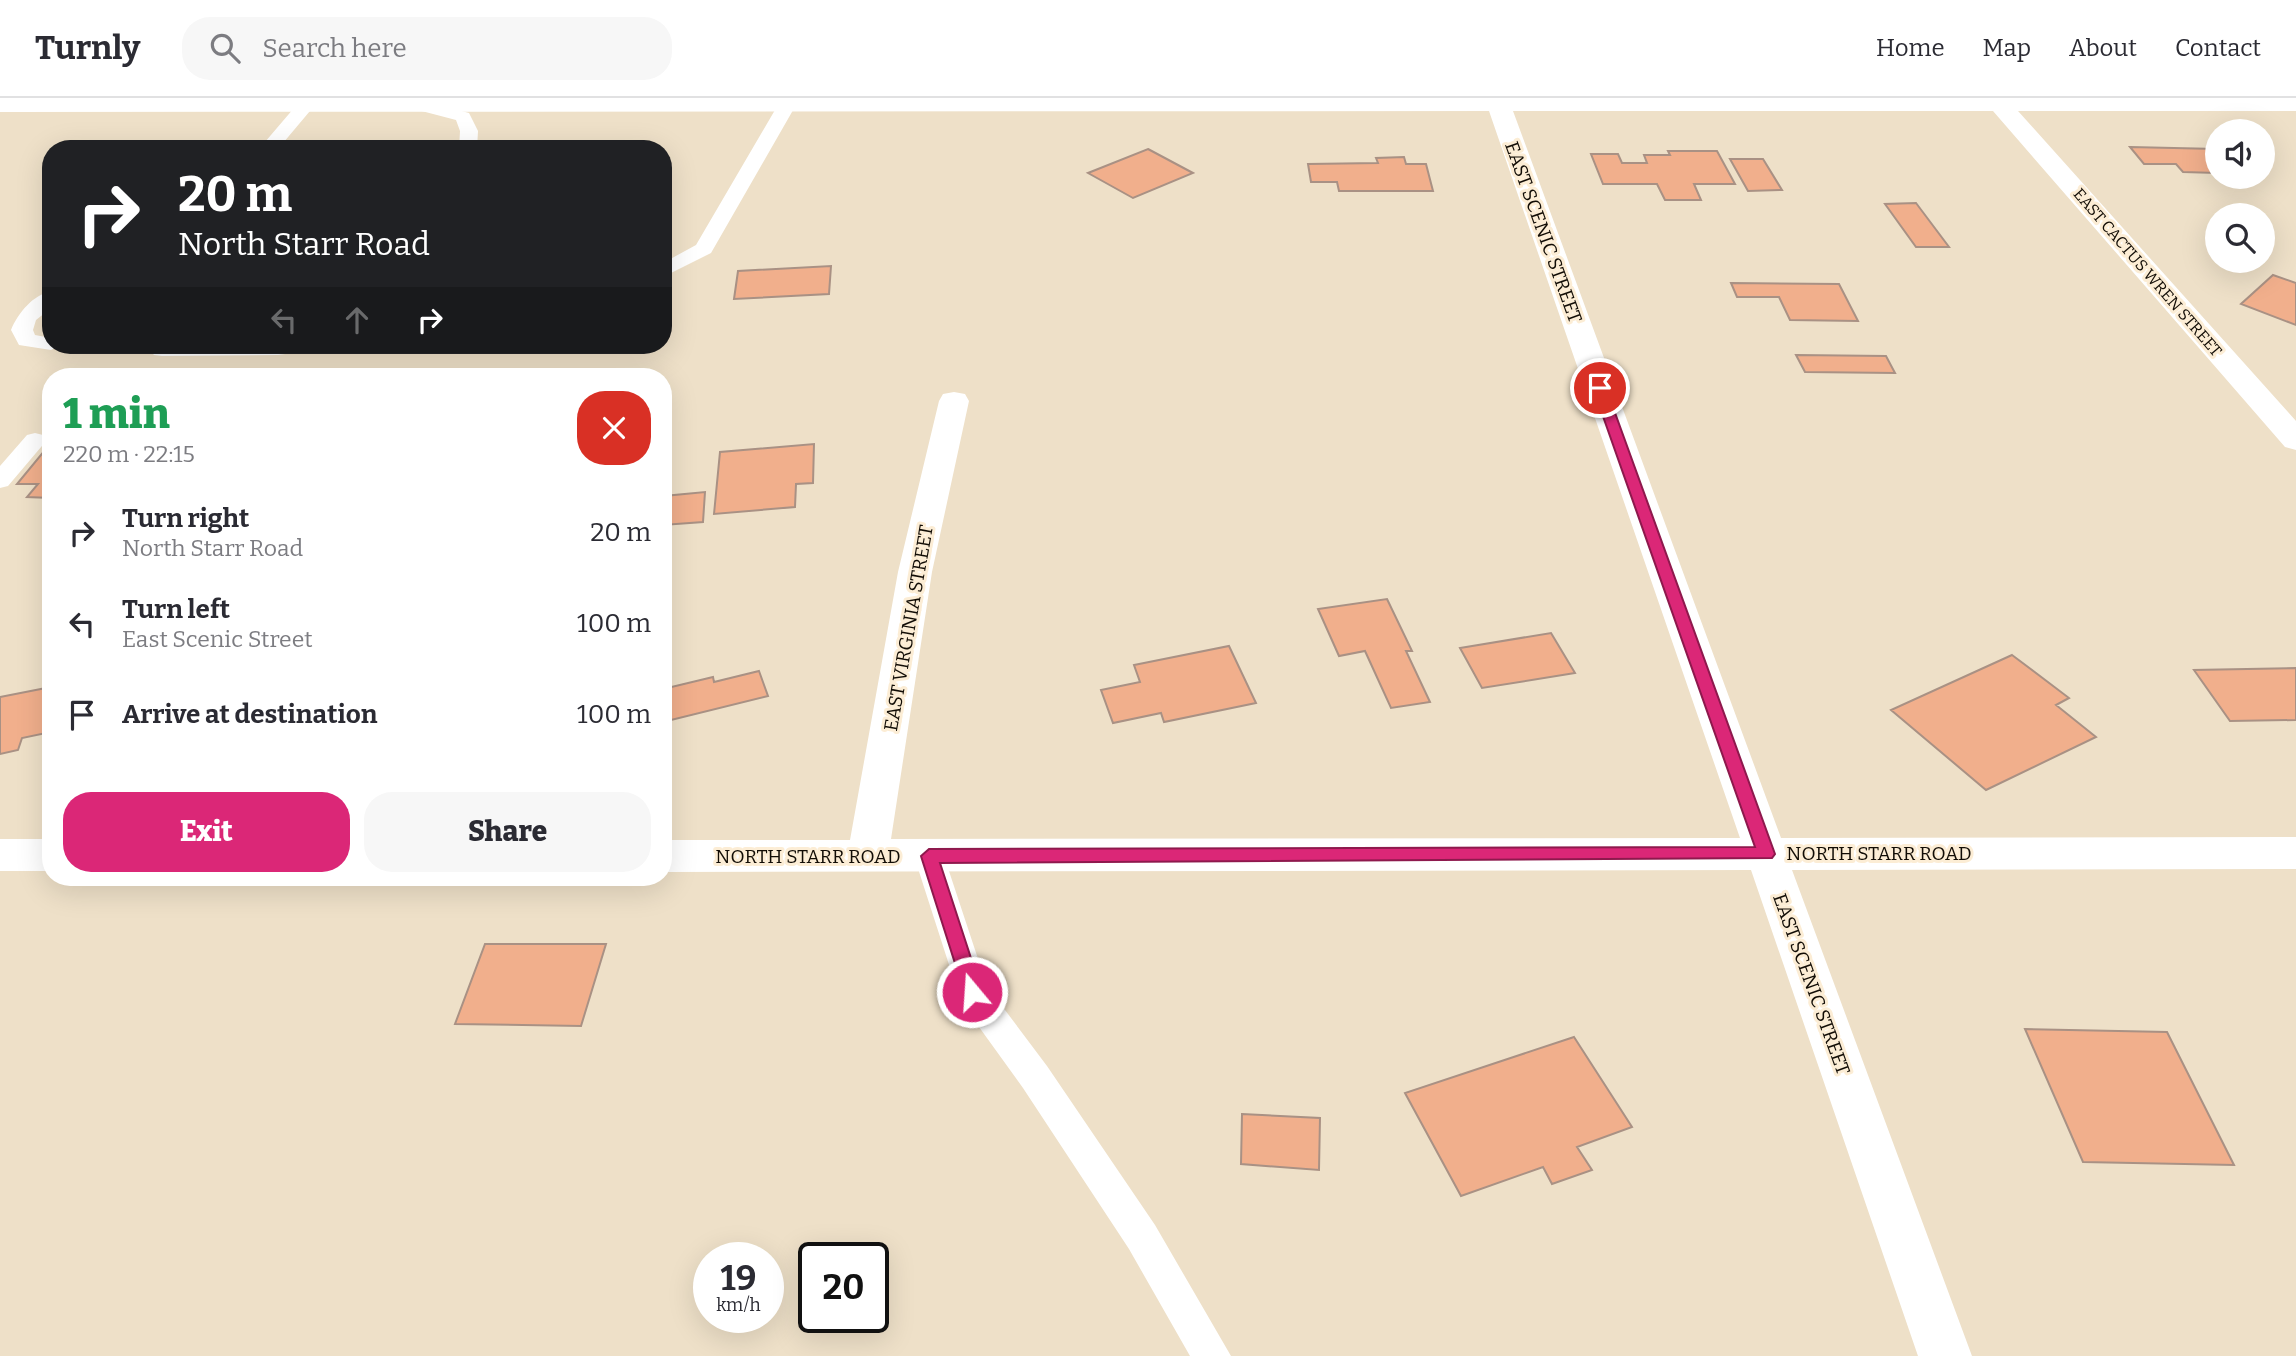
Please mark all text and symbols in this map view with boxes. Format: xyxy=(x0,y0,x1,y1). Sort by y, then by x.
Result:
search box xyxy=(182,17,672,80)
text: Turnly xyxy=(35,28,140,68)
icon: search xyxy=(206,29,244,67)
text: Search here xyxy=(262,33,407,64)
text: Home xyxy=(1876,34,1945,62)
text: Map xyxy=(1983,34,2031,62)
text: About xyxy=(2069,34,2137,62)
text: Contact xyxy=(2175,34,2261,62)
map controls xyxy=(2205,119,2275,273)
button: sound xyxy=(2205,119,2275,189)
street label: EAST SCENIC STREET xyxy=(1500,138,1587,326)
text: 20 m xyxy=(178,165,292,224)
icon: right xyxy=(63,168,154,259)
street label: EAST CACTUS WREN STREET xyxy=(2070,184,2226,360)
button: search xyxy=(2205,203,2275,273)
text: North Starr Road xyxy=(178,225,430,263)
icon: left xyxy=(265,301,303,339)
icon: ahead xyxy=(338,301,376,339)
icon: right xyxy=(411,301,449,339)
pin xyxy=(1570,358,1630,418)
icon: arrive xyxy=(1581,369,1619,407)
text: 1 min xyxy=(63,389,170,439)
button: close xyxy=(577,391,651,465)
text: 220 m · 22:15 xyxy=(63,440,195,468)
text: Turn right xyxy=(122,503,249,534)
icon: right xyxy=(63,514,101,552)
text: 20 m xyxy=(590,517,651,548)
street label: EAST VIRGINIA STREET xyxy=(879,523,938,733)
text: North Starr Road xyxy=(122,534,303,562)
text: Turn left xyxy=(122,594,230,625)
icon: left xyxy=(63,605,101,643)
text: 100 m xyxy=(577,608,651,639)
text: East Scenic Street xyxy=(122,625,313,653)
icon: arrive xyxy=(63,696,101,734)
text: Arrive at destination xyxy=(122,699,377,730)
text: 100 m xyxy=(577,699,651,730)
button: Exit xyxy=(63,792,350,872)
button: Share xyxy=(364,792,651,872)
street label: NORTH STARR ROAD xyxy=(1786,842,1972,865)
street label: NORTH STARR ROAD xyxy=(715,845,901,868)
street label: EAST SCENIC STREET xyxy=(1768,890,1855,1078)
position arrow xyxy=(935,955,1009,1029)
speed limit sign: 20 xyxy=(798,1242,889,1333)
text: 19 xyxy=(721,1257,756,1299)
text: km/h xyxy=(716,1294,761,1316)

